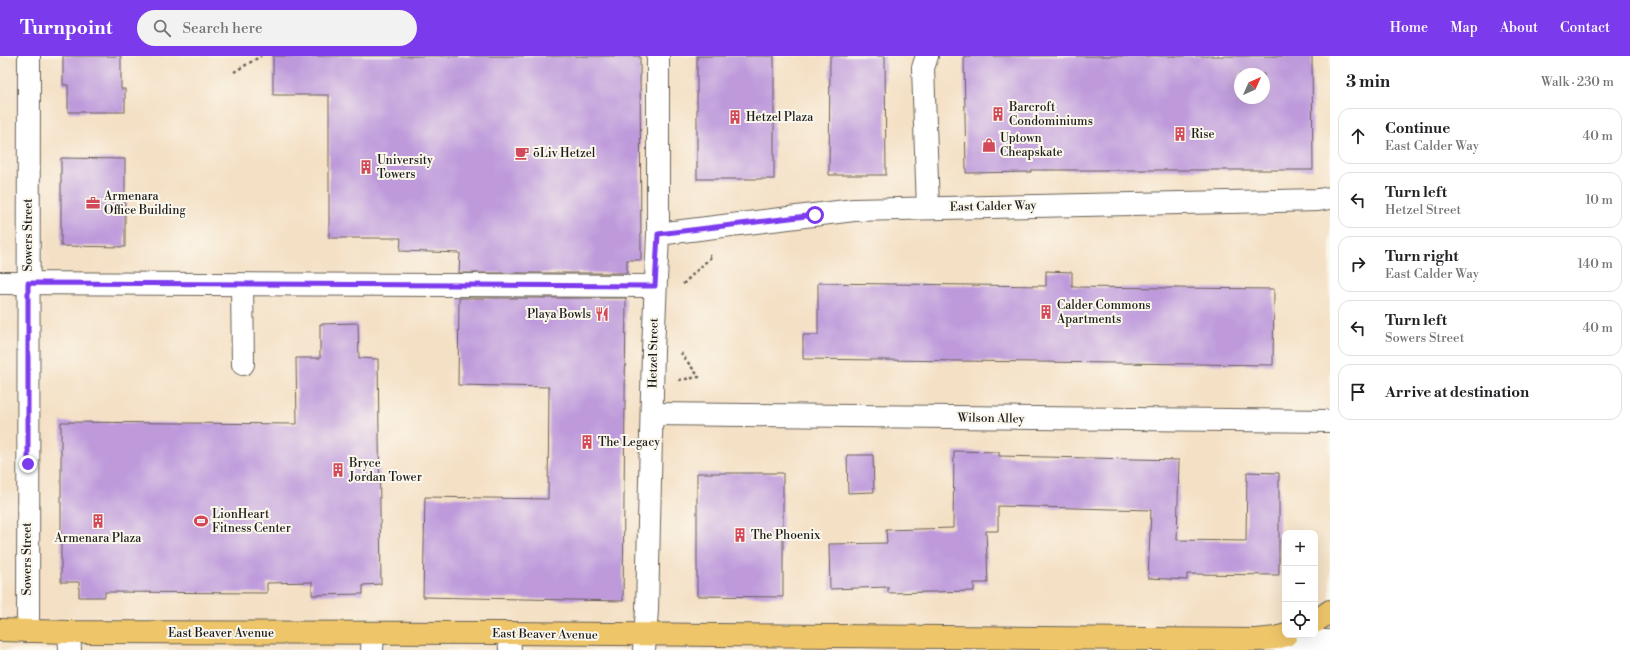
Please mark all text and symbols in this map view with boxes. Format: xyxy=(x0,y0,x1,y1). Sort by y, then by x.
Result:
search box xyxy=(137,10,417,46)
text: Turnpoint xyxy=(20,16,113,40)
icon: search xyxy=(151,17,173,39)
text: Search here xyxy=(183,19,263,38)
text: Home xyxy=(1390,19,1428,37)
text: Map xyxy=(1450,19,1478,37)
text: About xyxy=(1500,19,1538,37)
text: Contact xyxy=(1560,19,1610,37)
north arrow xyxy=(1234,68,1270,104)
text: 3 min xyxy=(1346,71,1390,93)
text: Walk · 230 m xyxy=(1541,74,1614,90)
place label: Barcroft Condominiums xyxy=(1008,100,1093,129)
building icon: Barcroft Condominiums xyxy=(990,106,1006,122)
building icon: Hetzel Plaza xyxy=(727,109,743,125)
place label: Hetzel Plaza xyxy=(746,110,814,125)
text: Continue xyxy=(1385,119,1450,138)
icon: ahead xyxy=(1347,125,1369,147)
building icon: Rise xyxy=(1172,126,1188,142)
place label: Rise xyxy=(1191,127,1215,142)
text: 40 m xyxy=(1583,128,1613,144)
place label: Uptown Cheapskate xyxy=(1000,131,1063,160)
shop icon: Uptown Cheapskate xyxy=(981,137,997,153)
text: East Calder Way xyxy=(1385,138,1479,154)
cafe icon: ōLiv Hetzel xyxy=(514,145,530,161)
place label: ōLiv Hetzel xyxy=(533,146,596,161)
place label: University Towers xyxy=(377,153,433,182)
building icon: University Towers xyxy=(358,159,374,175)
text: Turn left xyxy=(1385,183,1447,202)
place label: Armenara Office Building xyxy=(103,189,186,218)
icon: left xyxy=(1347,189,1369,211)
text: 10 m xyxy=(1585,192,1613,208)
office icon: Armenara Office Building xyxy=(85,195,101,211)
street label: Sowers Street xyxy=(21,198,36,272)
street label: East Calder Way xyxy=(950,198,1037,215)
text: Hetzel Street xyxy=(1385,202,1461,218)
route start xyxy=(806,206,824,224)
text: Turn right xyxy=(1385,247,1459,266)
icon: right xyxy=(1347,253,1369,275)
text: 140 m xyxy=(1577,256,1613,272)
text: East Calder Way xyxy=(1385,266,1479,282)
place label: Calder Commons Apartments xyxy=(1056,298,1151,327)
building icon: Calder Commons Apartments xyxy=(1038,304,1054,320)
restaurant icon: Playa Bowls xyxy=(594,306,610,322)
place label: Playa Bowls xyxy=(527,307,591,322)
text: Turn left xyxy=(1385,311,1447,330)
street label: Hetzel Street xyxy=(645,317,662,388)
icon: left xyxy=(1347,317,1369,339)
text: 40 m xyxy=(1583,320,1613,336)
text: Sowers Street xyxy=(1385,330,1464,346)
icon: arrive xyxy=(1347,381,1369,403)
text: Arrive at destination xyxy=(1385,383,1529,402)
street label: Wilson Alley xyxy=(956,410,1025,427)
building icon: The Legacy xyxy=(579,434,595,450)
place label: The Legacy xyxy=(598,435,660,450)
route end xyxy=(19,455,37,473)
place label: Bryce Jordan Tower xyxy=(348,456,422,485)
building icon: Bryce Jordan Tower xyxy=(330,462,346,478)
place label: LionHeart Fitness Center xyxy=(212,507,291,536)
building icon: Armenara Plaza xyxy=(90,513,106,529)
sports icon: LionHeart Fitness Center xyxy=(193,513,209,529)
street label: Sowers Street xyxy=(20,522,35,596)
building icon: The Phoenix xyxy=(732,527,748,543)
place label: The Phoenix xyxy=(751,528,821,543)
map controls xyxy=(1282,530,1318,638)
button: + xyxy=(1282,530,1318,566)
place label: Armenara Plaza xyxy=(54,531,142,546)
button: − xyxy=(1282,566,1318,602)
button: locate xyxy=(1282,602,1318,638)
street label: East Beaver Avenue xyxy=(168,626,274,641)
street label: East Beaver Avenue xyxy=(492,626,598,643)

